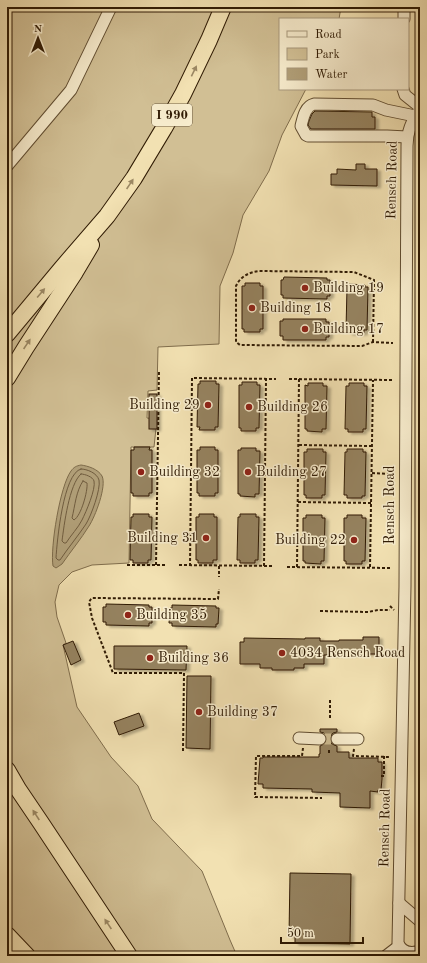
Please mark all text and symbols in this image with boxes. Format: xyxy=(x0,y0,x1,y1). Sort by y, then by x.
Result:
north arrow xyxy=(18,18,58,58)
legend xyxy=(279,18,409,90)
text: N xyxy=(34,24,43,35)
text: Road xyxy=(315,29,342,41)
text: Park xyxy=(315,49,340,61)
one-way arrow xyxy=(191,66,198,77)
text: Water xyxy=(315,69,348,81)
road number: I 990 xyxy=(152,104,192,126)
street label: Rensch Road xyxy=(384,140,400,220)
one-way arrow xyxy=(126,179,134,189)
place label: Building 19 xyxy=(313,281,384,295)
marker: Building 19 xyxy=(300,283,310,293)
one-way arrow xyxy=(37,288,46,299)
place label: Building 18 xyxy=(260,301,331,315)
marker: Building 18 xyxy=(247,303,257,313)
place label: Building 17 xyxy=(313,322,384,336)
marker: Building 17 xyxy=(300,324,310,334)
one-way arrow xyxy=(23,339,31,349)
place label: Building 29 xyxy=(129,398,200,412)
marker: Building 29 xyxy=(203,400,213,410)
place label: Building 26 xyxy=(257,400,328,414)
marker: Building 26 xyxy=(244,402,254,412)
place label: Building 32 xyxy=(149,465,220,479)
place label: Building 27 xyxy=(256,465,327,479)
street label: Rensch Road xyxy=(383,466,397,544)
marker: Building 32 xyxy=(136,467,146,477)
marker: Building 27 xyxy=(243,467,253,477)
place label: Building 31 xyxy=(127,531,198,545)
marker: Building 31 xyxy=(201,533,211,543)
place label: Building 22 xyxy=(275,533,346,547)
marker: Building 22 xyxy=(349,535,359,545)
place label: Building 35 xyxy=(136,608,207,622)
marker: Building 35 xyxy=(123,610,133,620)
place label: 4034 Rensch Road xyxy=(290,646,405,660)
marker: 4034 Rensch Road xyxy=(277,648,287,658)
place label: Building 36 xyxy=(158,651,229,665)
marker: Building 36 xyxy=(145,653,155,663)
place label: Building 37 xyxy=(207,705,278,719)
marker: Building 37 xyxy=(194,707,204,717)
street label: Rensch Road xyxy=(377,788,393,868)
one-way arrow xyxy=(32,810,39,821)
one-way arrow xyxy=(104,918,112,929)
scale bar xyxy=(281,919,363,945)
text: 50 m xyxy=(287,927,314,940)

